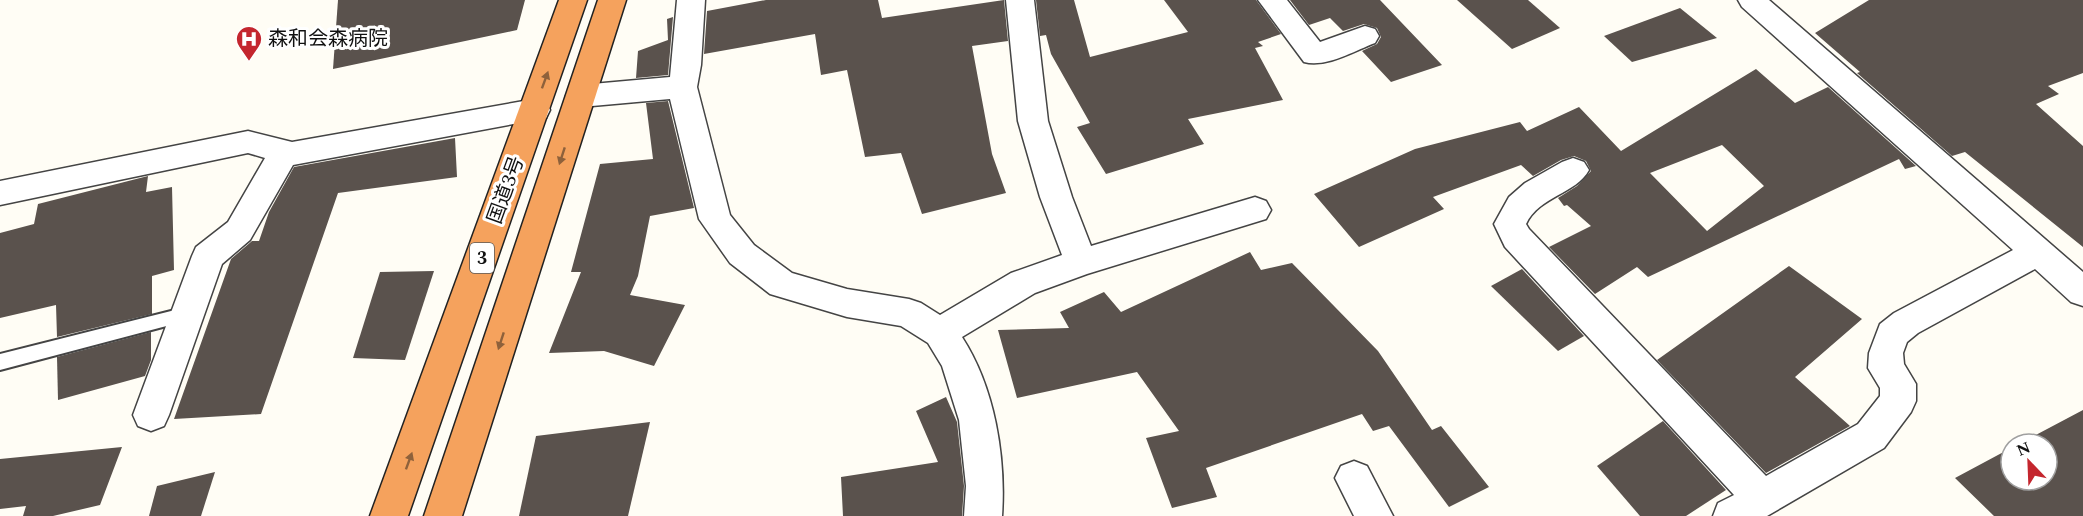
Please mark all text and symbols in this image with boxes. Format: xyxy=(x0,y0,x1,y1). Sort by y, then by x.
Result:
hospital icon: 森和会森病院 xyxy=(234,24,264,62)
place label: 森和会森病院 xyxy=(268,24,388,54)
one-way arrow xyxy=(541,71,551,89)
one-way arrow xyxy=(557,147,566,165)
street label: 国道3号 xyxy=(480,152,532,228)
road number: 3 xyxy=(470,243,494,273)
one-way arrow xyxy=(496,332,506,350)
north arrow xyxy=(1999,432,2059,492)
text: N xyxy=(2013,436,2034,463)
one-way arrow xyxy=(405,452,415,470)

